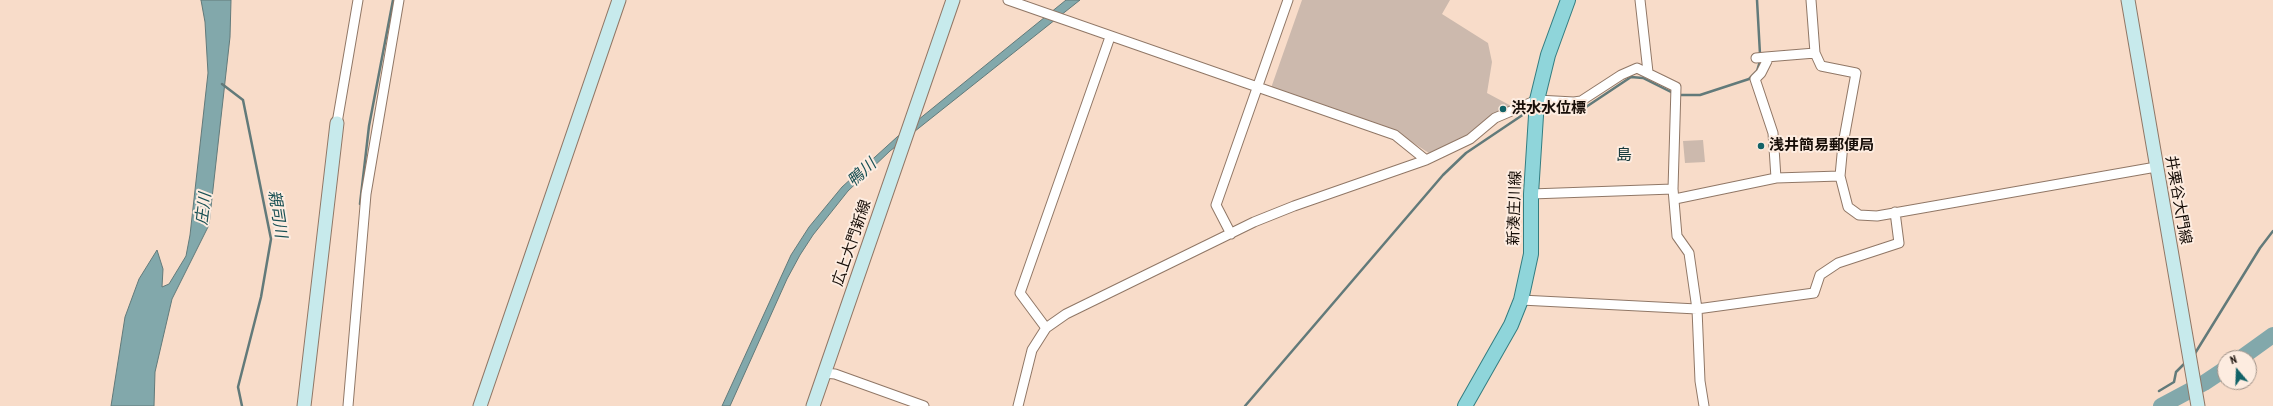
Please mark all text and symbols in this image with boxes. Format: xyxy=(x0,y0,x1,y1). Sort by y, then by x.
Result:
place label: 洪水水位標 xyxy=(1511,100,1586,118)
marker: 洪水水位標 xyxy=(1498,104,1508,114)
place label: 浅井簡易郵便局 xyxy=(1769,137,1874,155)
marker: 浅井簡易郵便局 xyxy=(1756,141,1766,151)
district label: 島 xyxy=(1616,145,1632,165)
street label: 井栗谷大門線 xyxy=(2161,154,2195,246)
water label: 鴨川 xyxy=(844,155,880,191)
street label: 新湊庄川線 xyxy=(1505,170,1525,246)
water label: 親司川 xyxy=(264,189,290,239)
water label: 庄川 xyxy=(193,192,215,226)
street label: 広上大門新線 xyxy=(829,198,875,288)
north arrow xyxy=(2217,350,2257,390)
text: N xyxy=(2228,352,2239,367)

